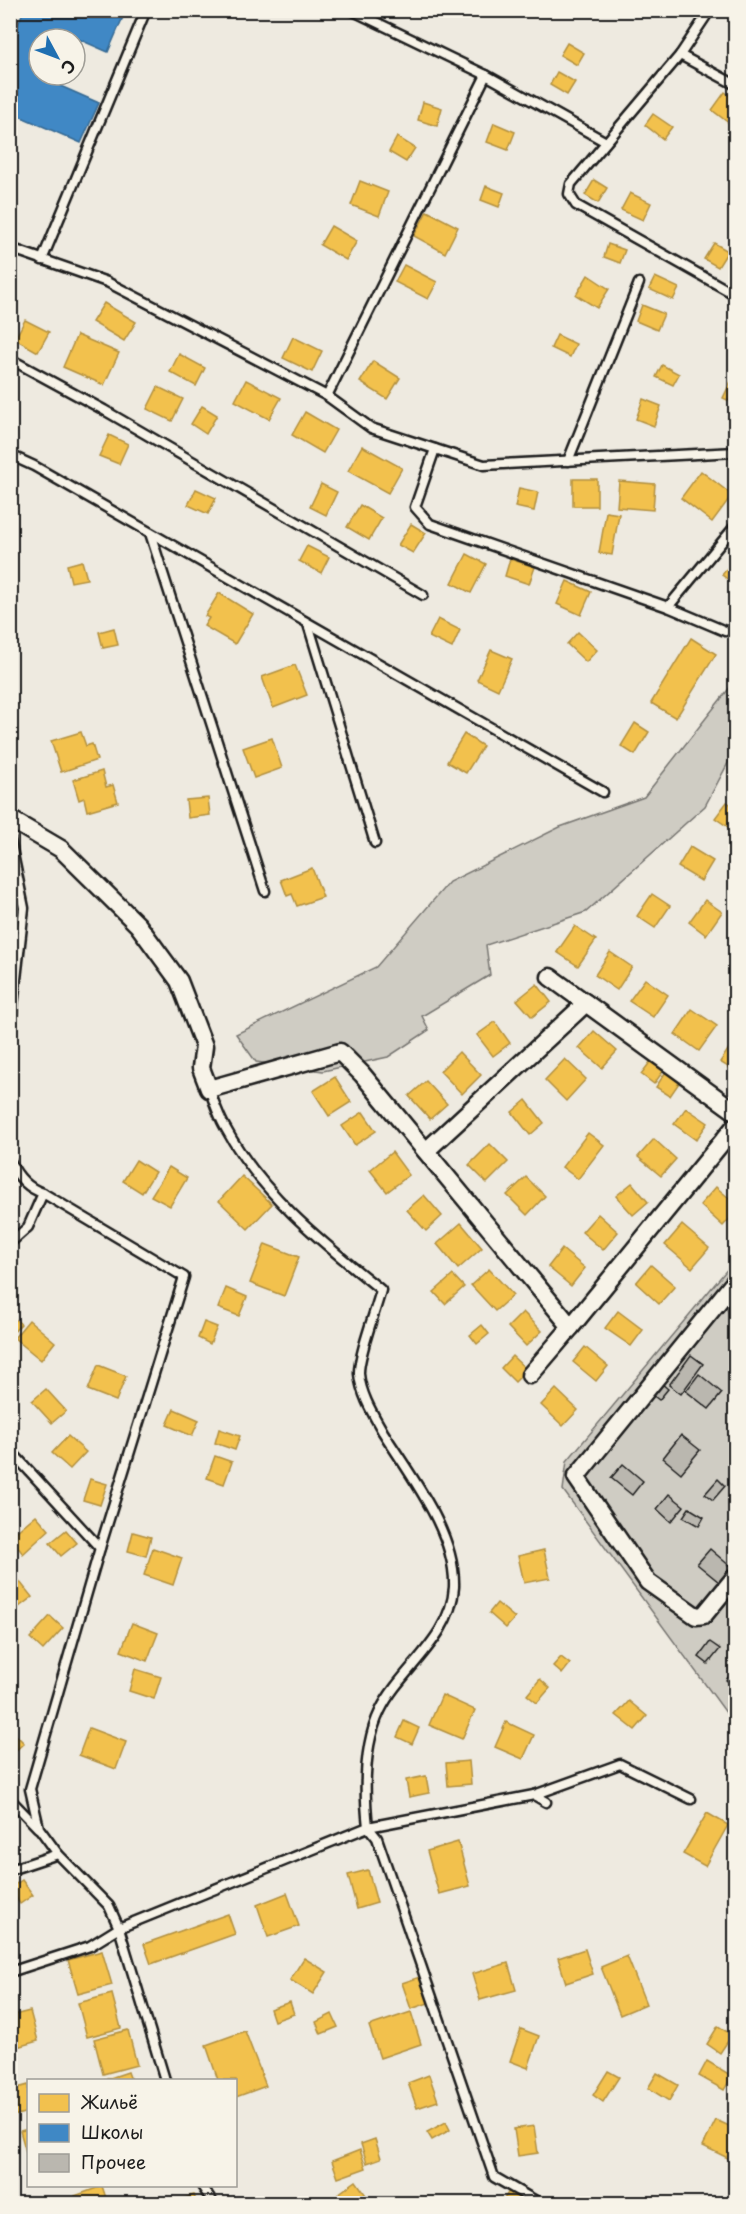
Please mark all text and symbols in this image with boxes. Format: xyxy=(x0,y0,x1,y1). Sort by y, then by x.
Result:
north arrow xyxy=(27,27,87,87)
text: С xyxy=(56,55,82,80)
legend xyxy=(27,2079,237,2187)
text: Жильё xyxy=(80,2088,138,2115)
text: Школы xyxy=(81,2118,144,2145)
text: Прочее xyxy=(81,2148,146,2175)

